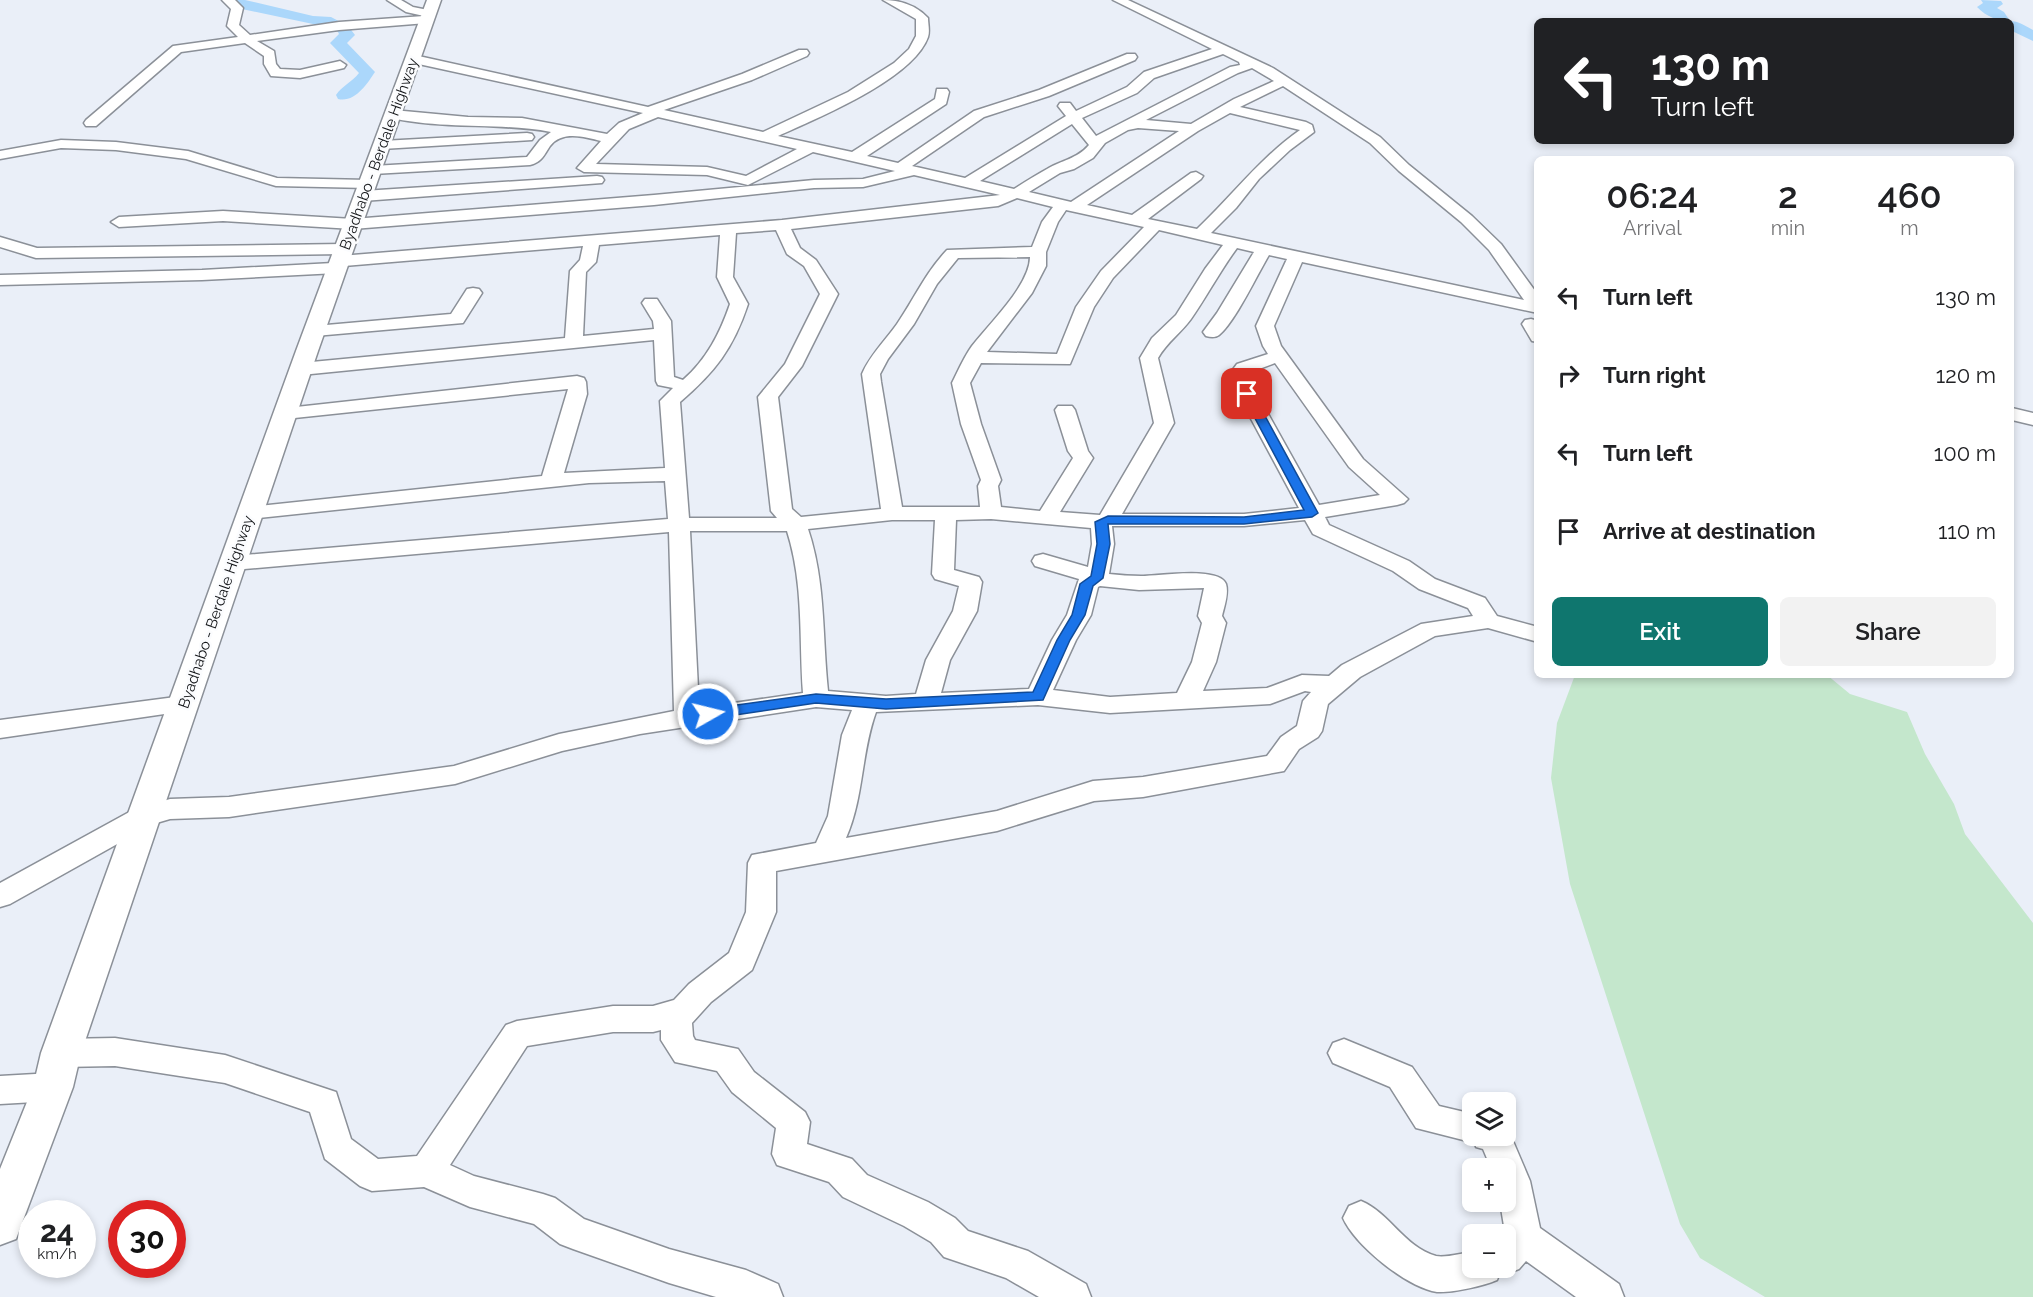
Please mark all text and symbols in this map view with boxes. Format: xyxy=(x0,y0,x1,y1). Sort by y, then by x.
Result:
text: 130 m xyxy=(1651,41,1770,90)
icon: left xyxy=(1552,42,1630,120)
street label: Byadhabo - Berdale Highway xyxy=(336,56,422,252)
text: Turn left xyxy=(1651,91,1754,122)
text: 06:24 xyxy=(1606,174,1698,216)
text: 2 xyxy=(1778,174,1798,216)
text: 460 xyxy=(1877,174,1942,216)
text: Arrival xyxy=(1623,216,1682,240)
text: min xyxy=(1771,216,1805,240)
text: m xyxy=(1900,216,1919,240)
icon: left xyxy=(1552,281,1585,314)
text: Turn left xyxy=(1603,284,1693,310)
text: 130 m xyxy=(1936,284,1996,310)
icon: right xyxy=(1552,359,1585,392)
text: Turn right xyxy=(1603,362,1706,388)
text: 120 m xyxy=(1936,362,1996,388)
pin xyxy=(1221,368,1272,419)
icon: arrive xyxy=(1230,377,1263,410)
icon: left xyxy=(1552,437,1585,470)
text: Turn left xyxy=(1603,440,1693,466)
text: 100 m xyxy=(1934,440,1996,466)
street label: Byadhabo - Berdale Highway xyxy=(174,513,258,711)
icon: arrive xyxy=(1552,515,1585,548)
text: Arrive at destination xyxy=(1603,518,1816,544)
text: 110 m xyxy=(1938,518,1996,544)
button: Exit xyxy=(1552,597,1768,666)
button: Share xyxy=(1780,597,1996,666)
position arrow xyxy=(676,682,740,746)
map controls xyxy=(1462,1092,1516,1278)
button: layers xyxy=(1462,1092,1516,1146)
button: + xyxy=(1462,1158,1516,1212)
speed limit sign: 30 xyxy=(108,1200,186,1278)
text: 24 xyxy=(40,1214,74,1249)
button: − xyxy=(1462,1224,1516,1278)
text: km/h xyxy=(37,1245,77,1263)

